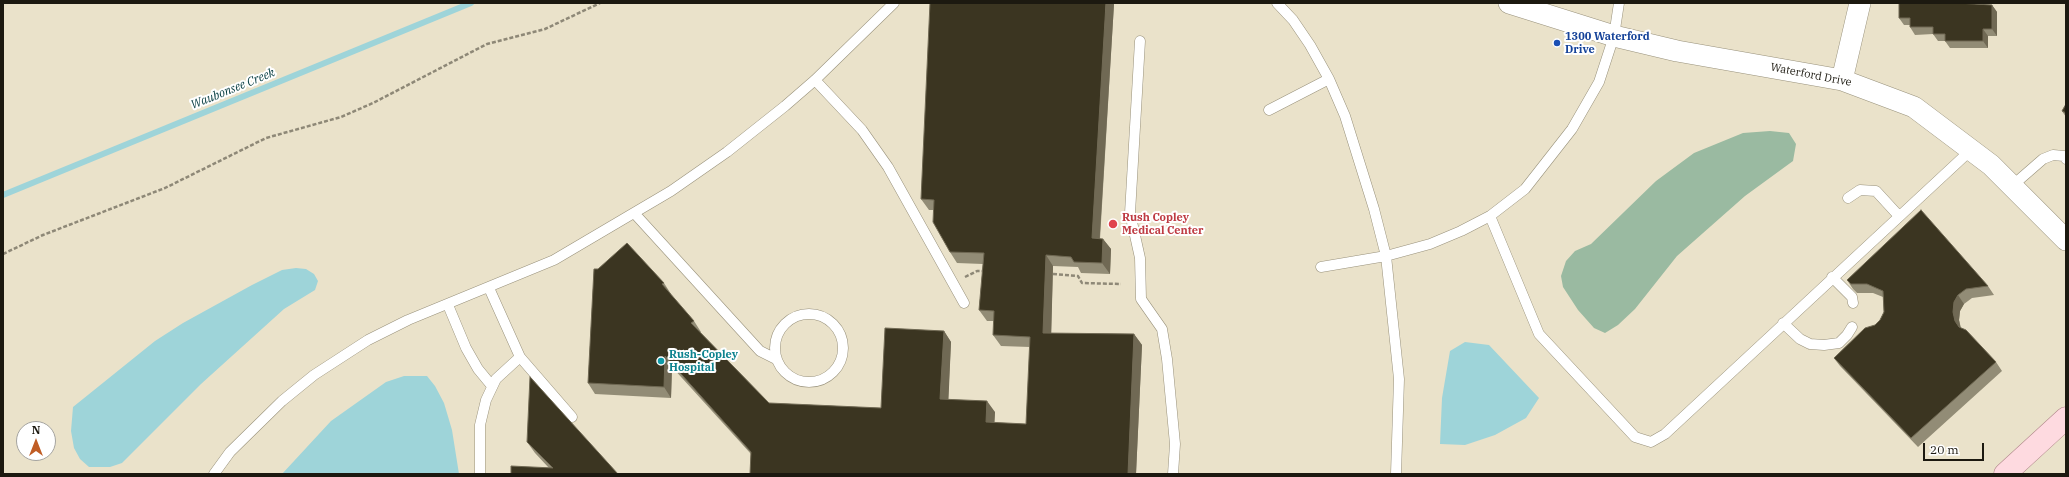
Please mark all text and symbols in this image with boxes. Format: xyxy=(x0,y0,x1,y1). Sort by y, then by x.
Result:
place label: 1300 Waterford Drive xyxy=(1565,30,1650,56)
marker: 1300 Waterford Drive xyxy=(1552,38,1562,48)
street label: Waterford Drive xyxy=(1769,61,1853,89)
water label: Waubonsee Creek xyxy=(189,66,277,112)
place label: Rush Copley Medical Center xyxy=(1122,211,1204,237)
marker: Rush Copley Medical Center xyxy=(1107,218,1119,230)
place label: Rush-Copley Hospital xyxy=(669,348,738,374)
marker: Rush-Copley Hospital xyxy=(656,356,666,366)
north arrow xyxy=(16,421,56,461)
text: N xyxy=(32,423,40,437)
scale bar xyxy=(1925,435,1986,461)
text: 20 m xyxy=(1930,442,1959,457)

